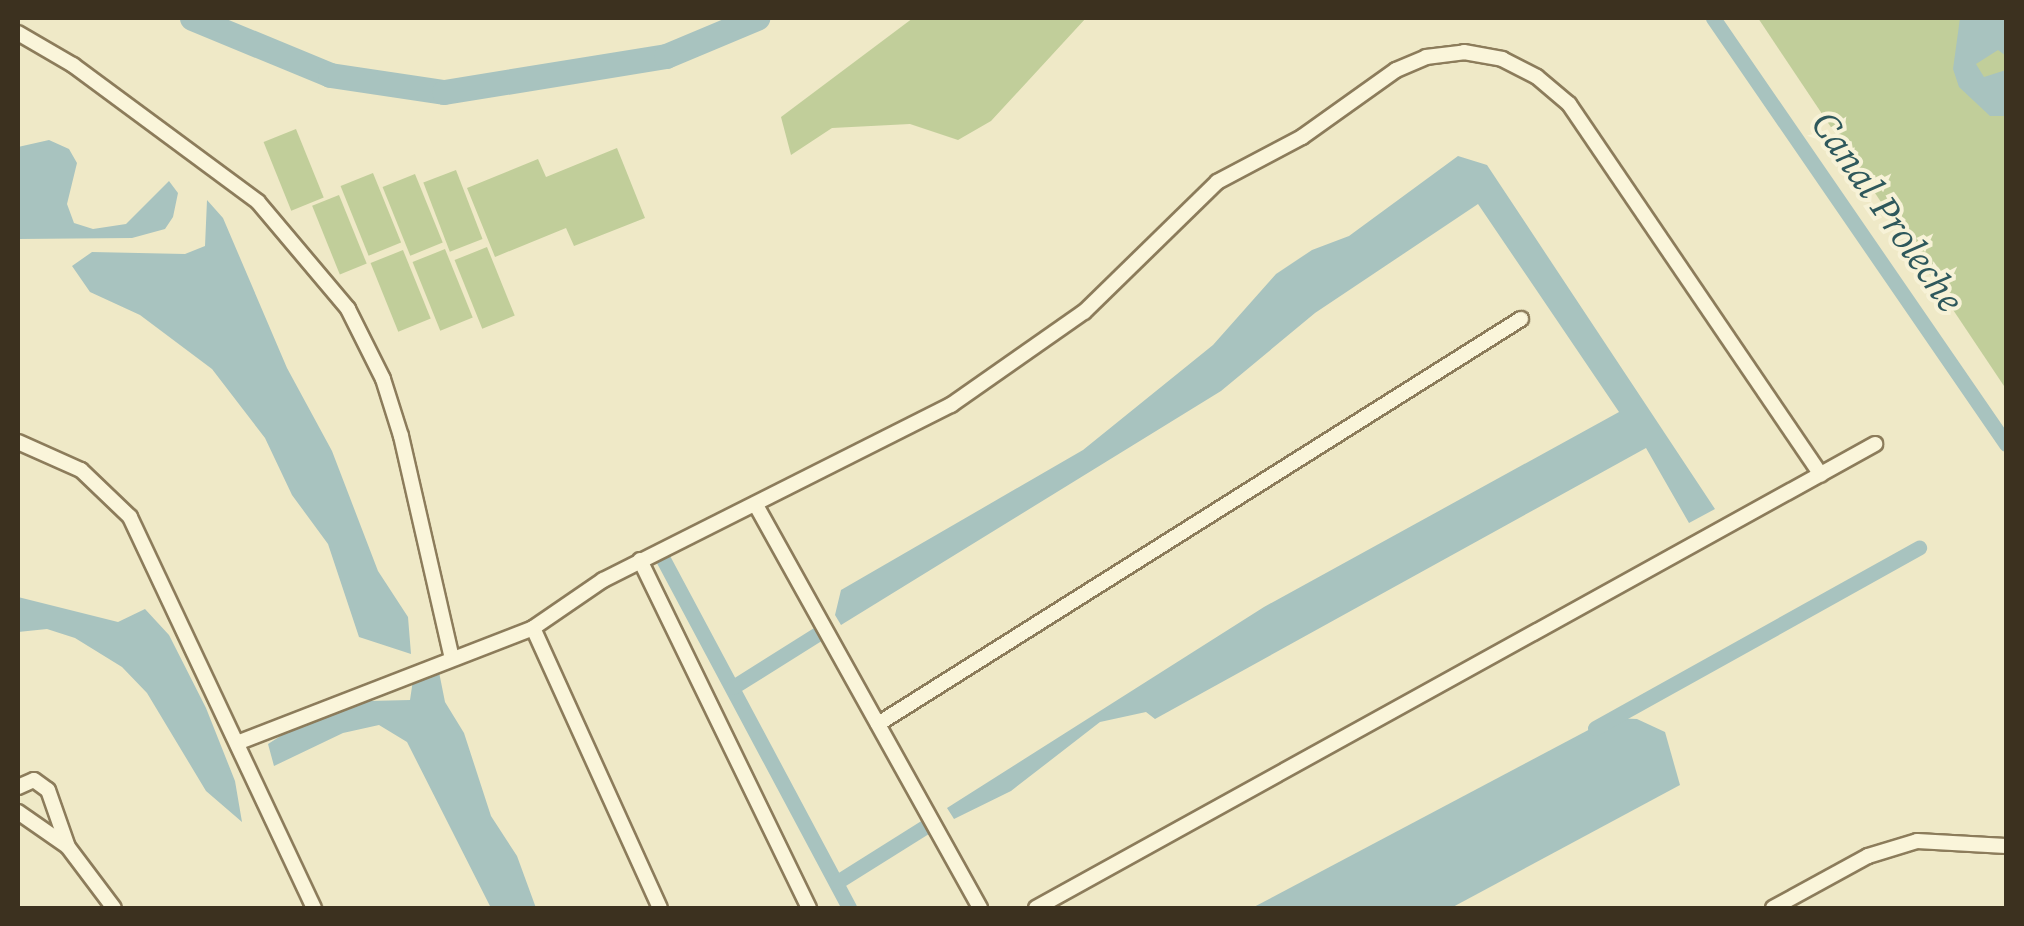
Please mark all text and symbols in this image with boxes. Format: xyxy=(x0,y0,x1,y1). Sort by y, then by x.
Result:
water label: Canal Proleche xyxy=(1801,103,1973,321)

